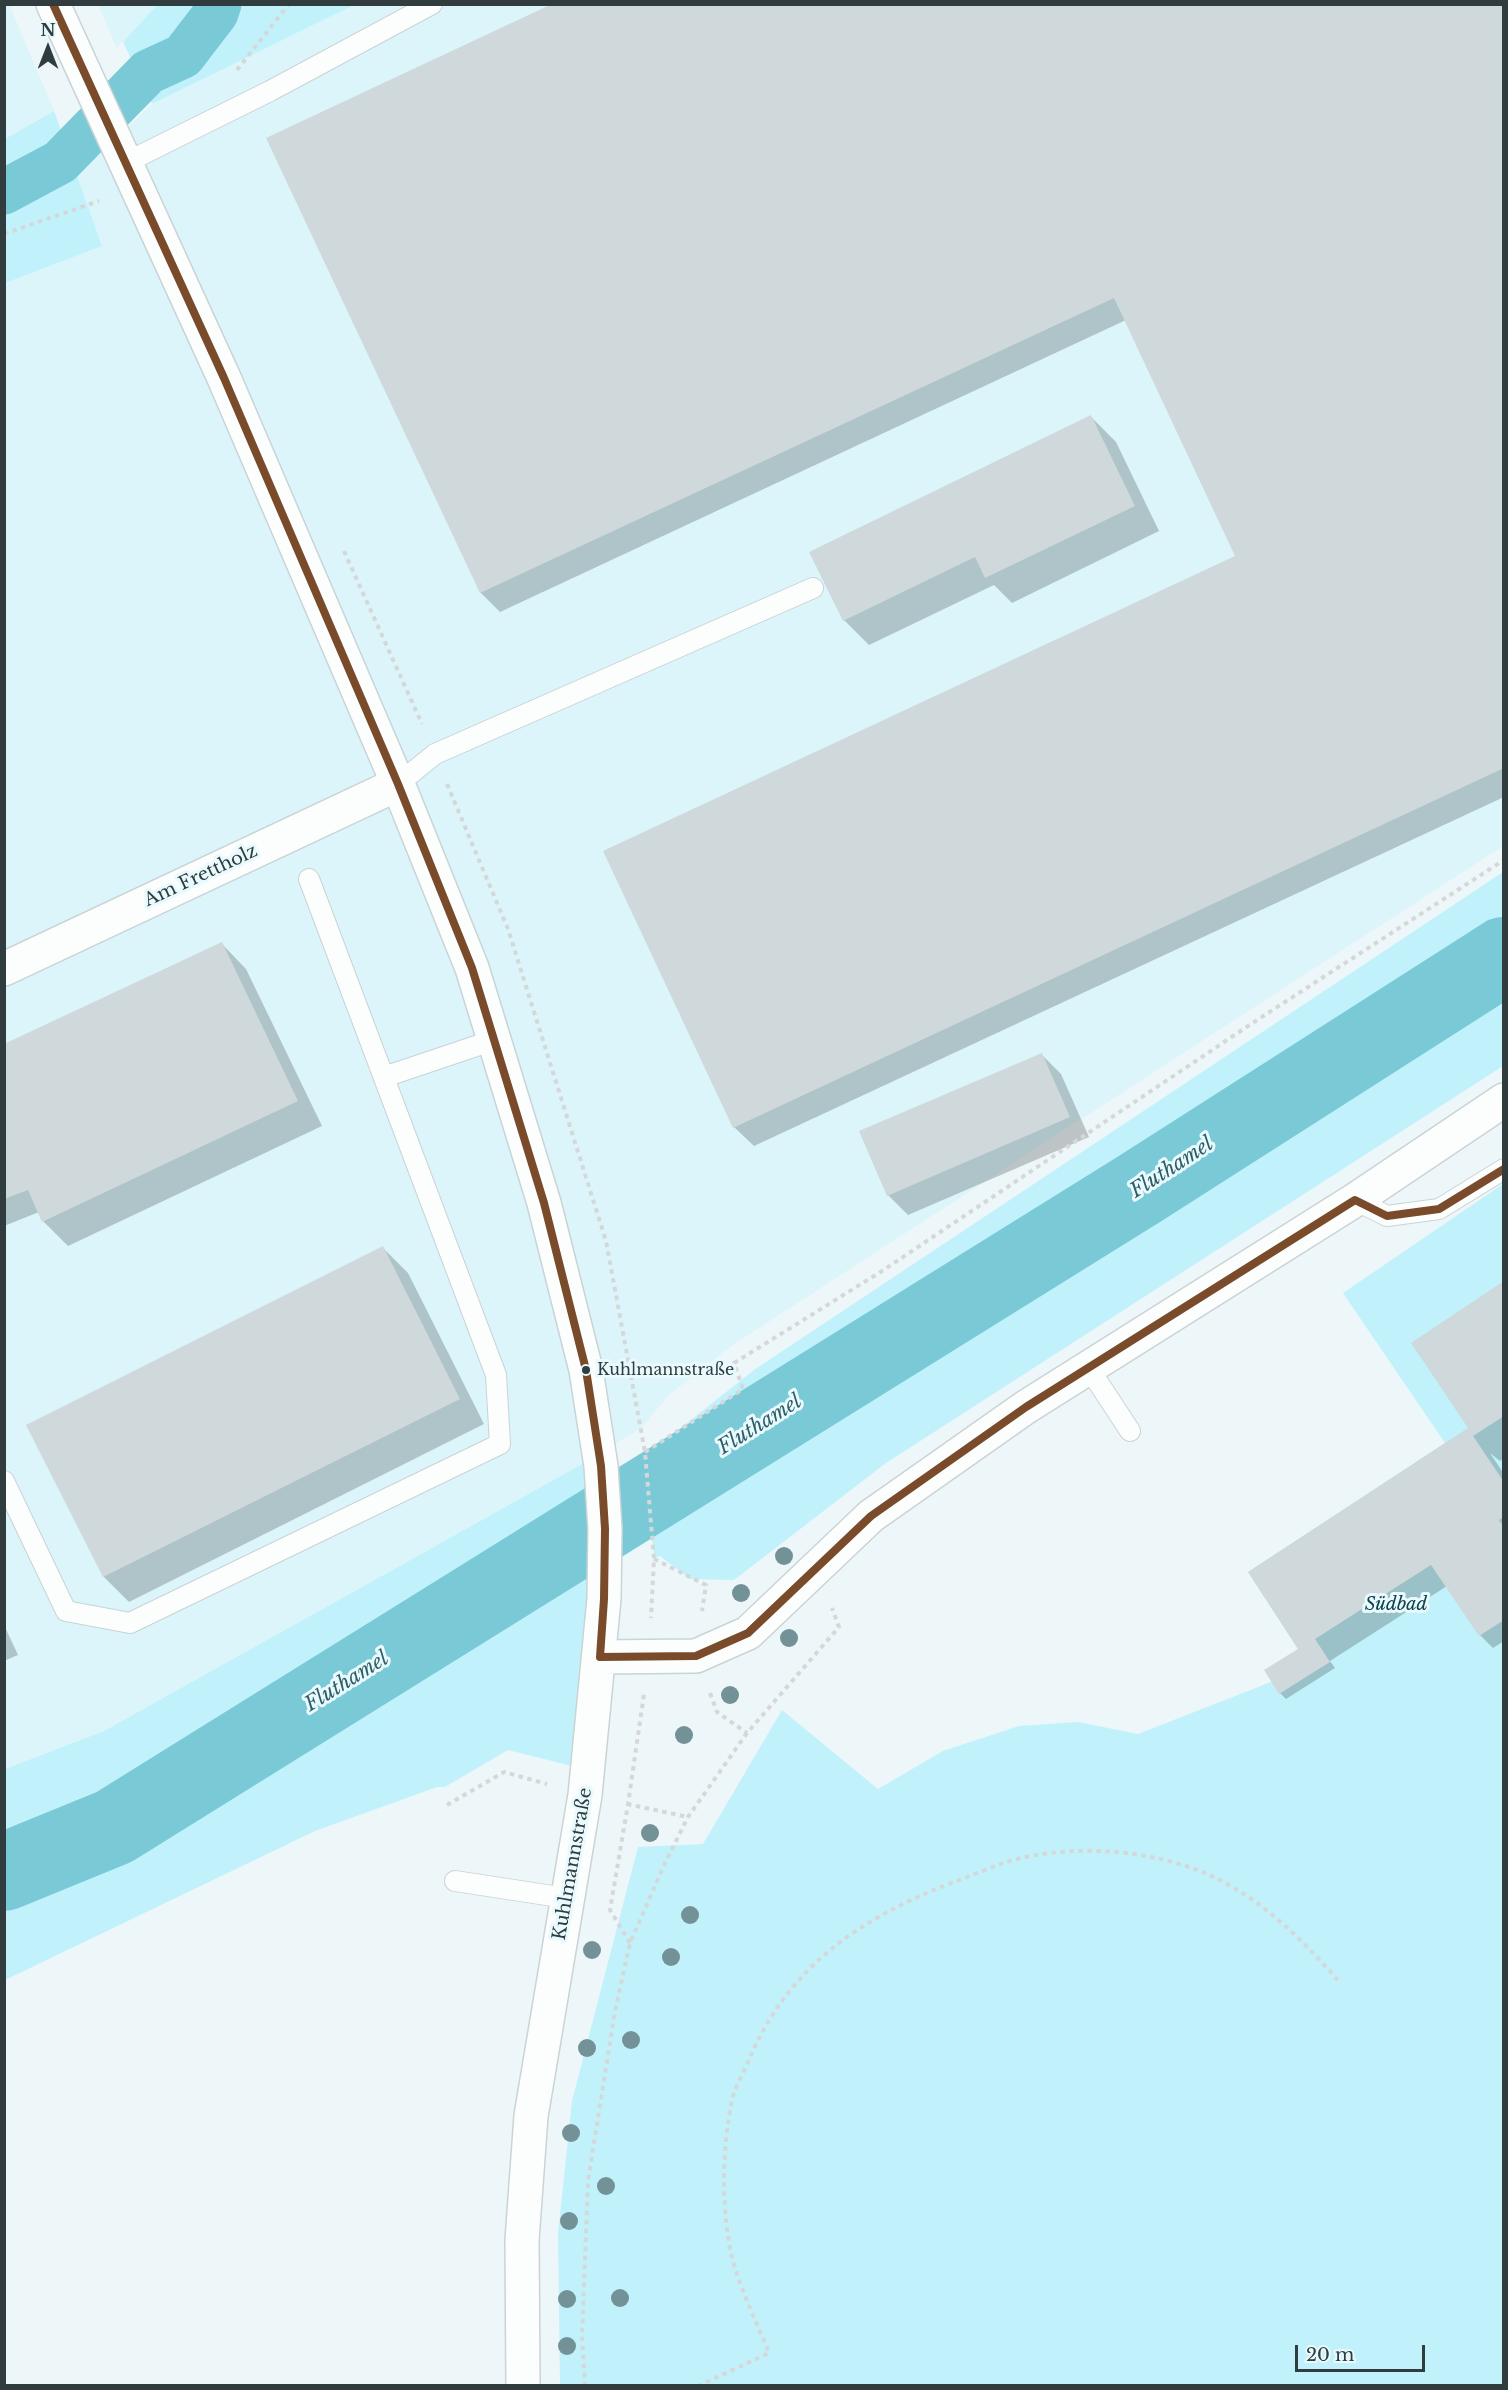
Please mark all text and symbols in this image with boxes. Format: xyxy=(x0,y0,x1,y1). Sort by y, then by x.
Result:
north arrow xyxy=(18,18,78,78)
text: N xyxy=(40,20,56,40)
street label: Am Frettholz xyxy=(141,840,261,912)
water label: Fluthamel xyxy=(1126,1132,1218,1204)
place label: Kuhlmannstraße xyxy=(597,1360,734,1380)
marker: Kuhlmannstraße xyxy=(580,1364,592,1376)
water label: Fluthamel xyxy=(714,1390,806,1460)
park label: Südbad xyxy=(1365,1594,1427,1616)
water label: Fluthamel xyxy=(301,1647,393,1717)
street label: Kuhlmannstraße xyxy=(549,1786,597,1942)
scale bar xyxy=(1298,2333,1428,2371)
text: 20 m xyxy=(1306,2344,1354,2366)

